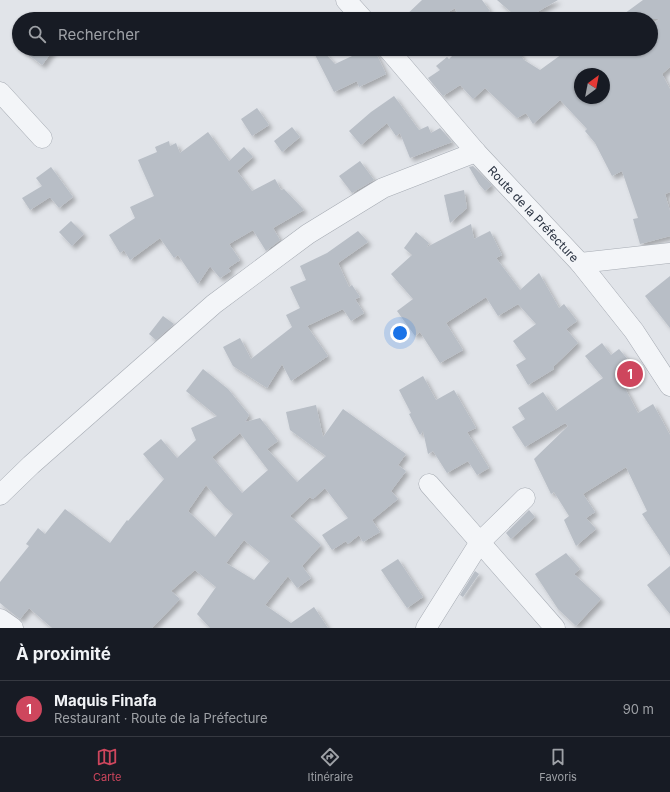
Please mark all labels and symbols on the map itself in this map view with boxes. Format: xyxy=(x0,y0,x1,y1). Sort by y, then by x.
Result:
north arrow xyxy=(574,68,610,104)
street label: Route de la Préfecture xyxy=(485,163,582,265)
your location xyxy=(390,323,410,343)
pin: 1 xyxy=(617,359,643,389)

